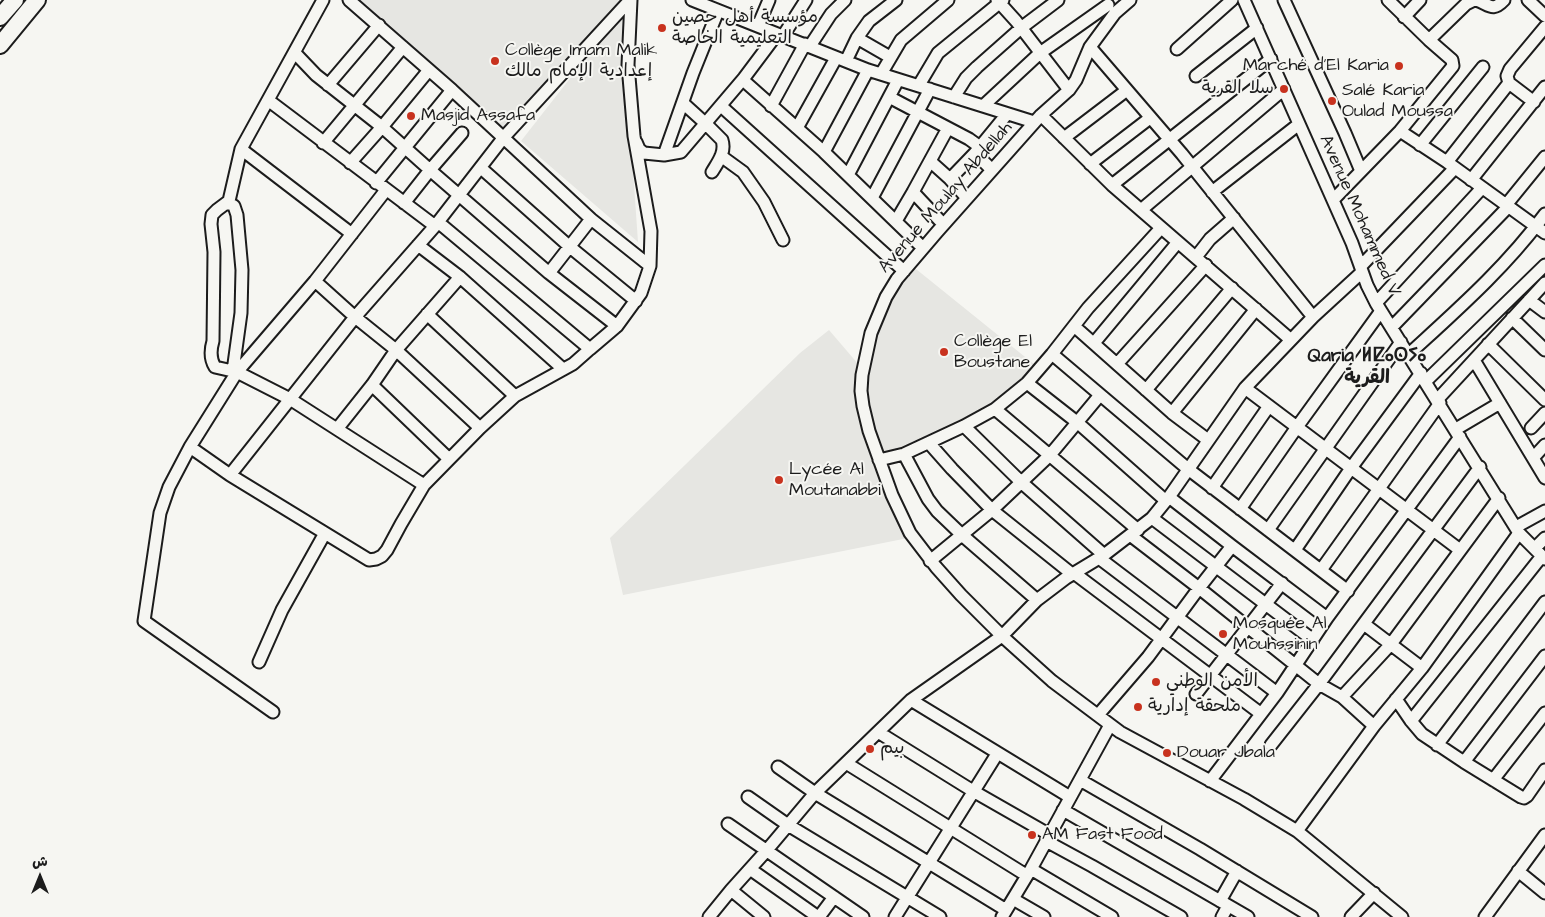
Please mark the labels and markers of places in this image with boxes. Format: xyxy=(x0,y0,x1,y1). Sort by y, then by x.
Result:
place label: مؤسسة أهل حصين التعليمية الخاصة xyxy=(672,7,818,50)
marker: مؤسسة أهل حصين التعليمية الخاصة xyxy=(656,22,668,34)
place label: Collège Imam Malik إعدادية الإمام مالك xyxy=(505,40,657,82)
marker: Collège Imam Malik إعدادية الإمام مالك xyxy=(489,55,501,67)
place label: Marché d'El Karia xyxy=(1243,55,1389,77)
marker: Marché d'El Karia xyxy=(1393,60,1405,72)
place label: سلا القرية xyxy=(1202,78,1274,100)
place label: Salé Karia Oulad Moussa xyxy=(1342,80,1453,122)
marker: سلا القرية xyxy=(1278,83,1290,95)
marker: Salé Karia Oulad Moussa xyxy=(1326,95,1338,107)
place label: Masjid Assafa xyxy=(421,105,535,127)
marker: Masjid Assafa xyxy=(405,110,417,122)
place label: Collège El Boustane xyxy=(954,331,1032,374)
marker: Collège El Boustane xyxy=(938,346,950,358)
place label: Lycée Al Moutanabbi xyxy=(789,459,881,502)
marker: Lycée Al Moutanabbi xyxy=(773,474,785,486)
place label: Mosquée Al Mouhssinin xyxy=(1233,613,1326,656)
marker: Mosquée Al Mouhssinin xyxy=(1217,628,1229,640)
place label: الأمن الوطني xyxy=(1166,671,1258,693)
marker: الأمن الوطني xyxy=(1150,676,1162,688)
place label: ملحقة إدارية xyxy=(1148,696,1241,718)
marker: ملحقة إدارية xyxy=(1132,701,1144,713)
place label: بيم xyxy=(880,738,904,760)
place label: Douar Jbala xyxy=(1177,742,1275,764)
marker: بيم xyxy=(864,743,876,755)
marker: Douar Jbala xyxy=(1161,747,1173,759)
place label: AM Fast Food xyxy=(1042,824,1163,846)
marker: AM Fast Food xyxy=(1026,829,1038,841)

